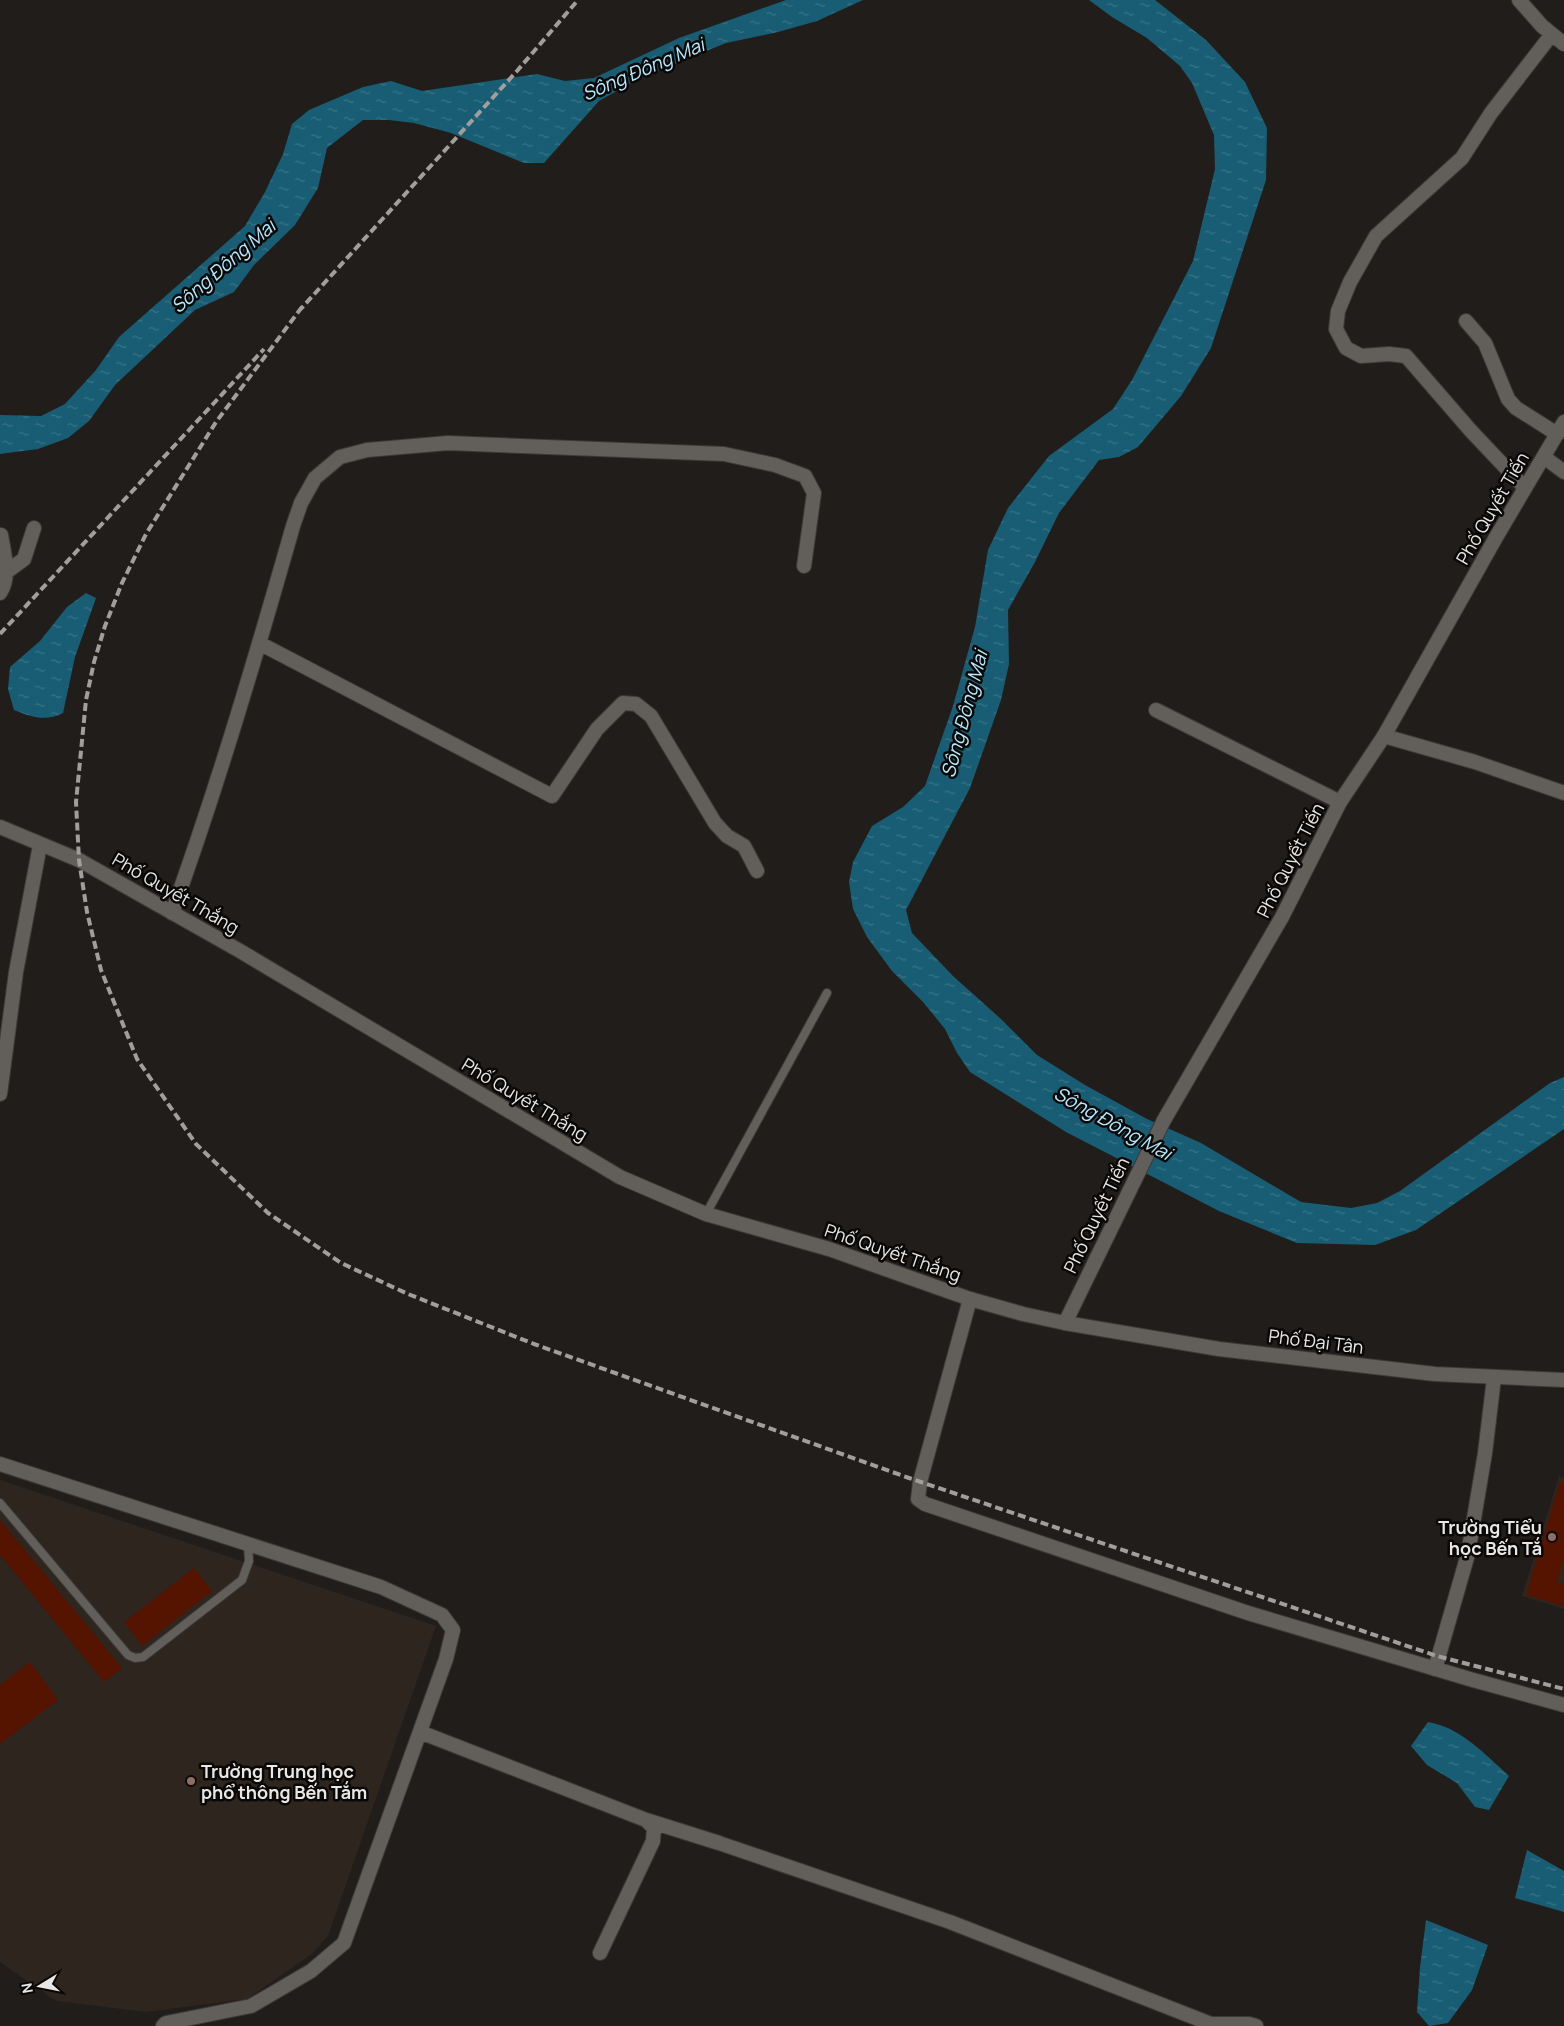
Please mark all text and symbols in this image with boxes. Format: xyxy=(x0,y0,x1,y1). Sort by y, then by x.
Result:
water label: Sông Đông Mai xyxy=(578,31,710,106)
water label: Sông Đông Mai xyxy=(165,212,283,319)
street label: Phố Quyết Tiến xyxy=(1450,447,1534,569)
water label: Sông Đông Mai xyxy=(935,645,994,780)
street label: Phố Quyết Tiến xyxy=(1251,798,1329,922)
street label: Phố Quyết Thắng xyxy=(108,847,244,939)
street label: Phố Quyết Thắng xyxy=(458,1052,592,1146)
water label: Sông Đông Mai xyxy=(1050,1080,1179,1167)
street label: Phố Quyết Tiến xyxy=(1058,1153,1134,1277)
street label: Phố Quyết Thắng xyxy=(822,1217,964,1287)
street label: Phố Đại Tân xyxy=(1267,1323,1365,1359)
place label: Trường Tiểu học Bến Tắ xyxy=(1438,1515,1542,1560)
marker: Trường Tiểu học Bến Tắ xyxy=(1546,1531,1558,1543)
place label: Trường Trung học phổ thông Bến Tắm xyxy=(201,1759,367,1804)
marker: Trường Trung học phổ thông Bến Tắm xyxy=(185,1775,197,1787)
north arrow xyxy=(15,1961,65,2011)
text: N xyxy=(16,1982,37,1995)

